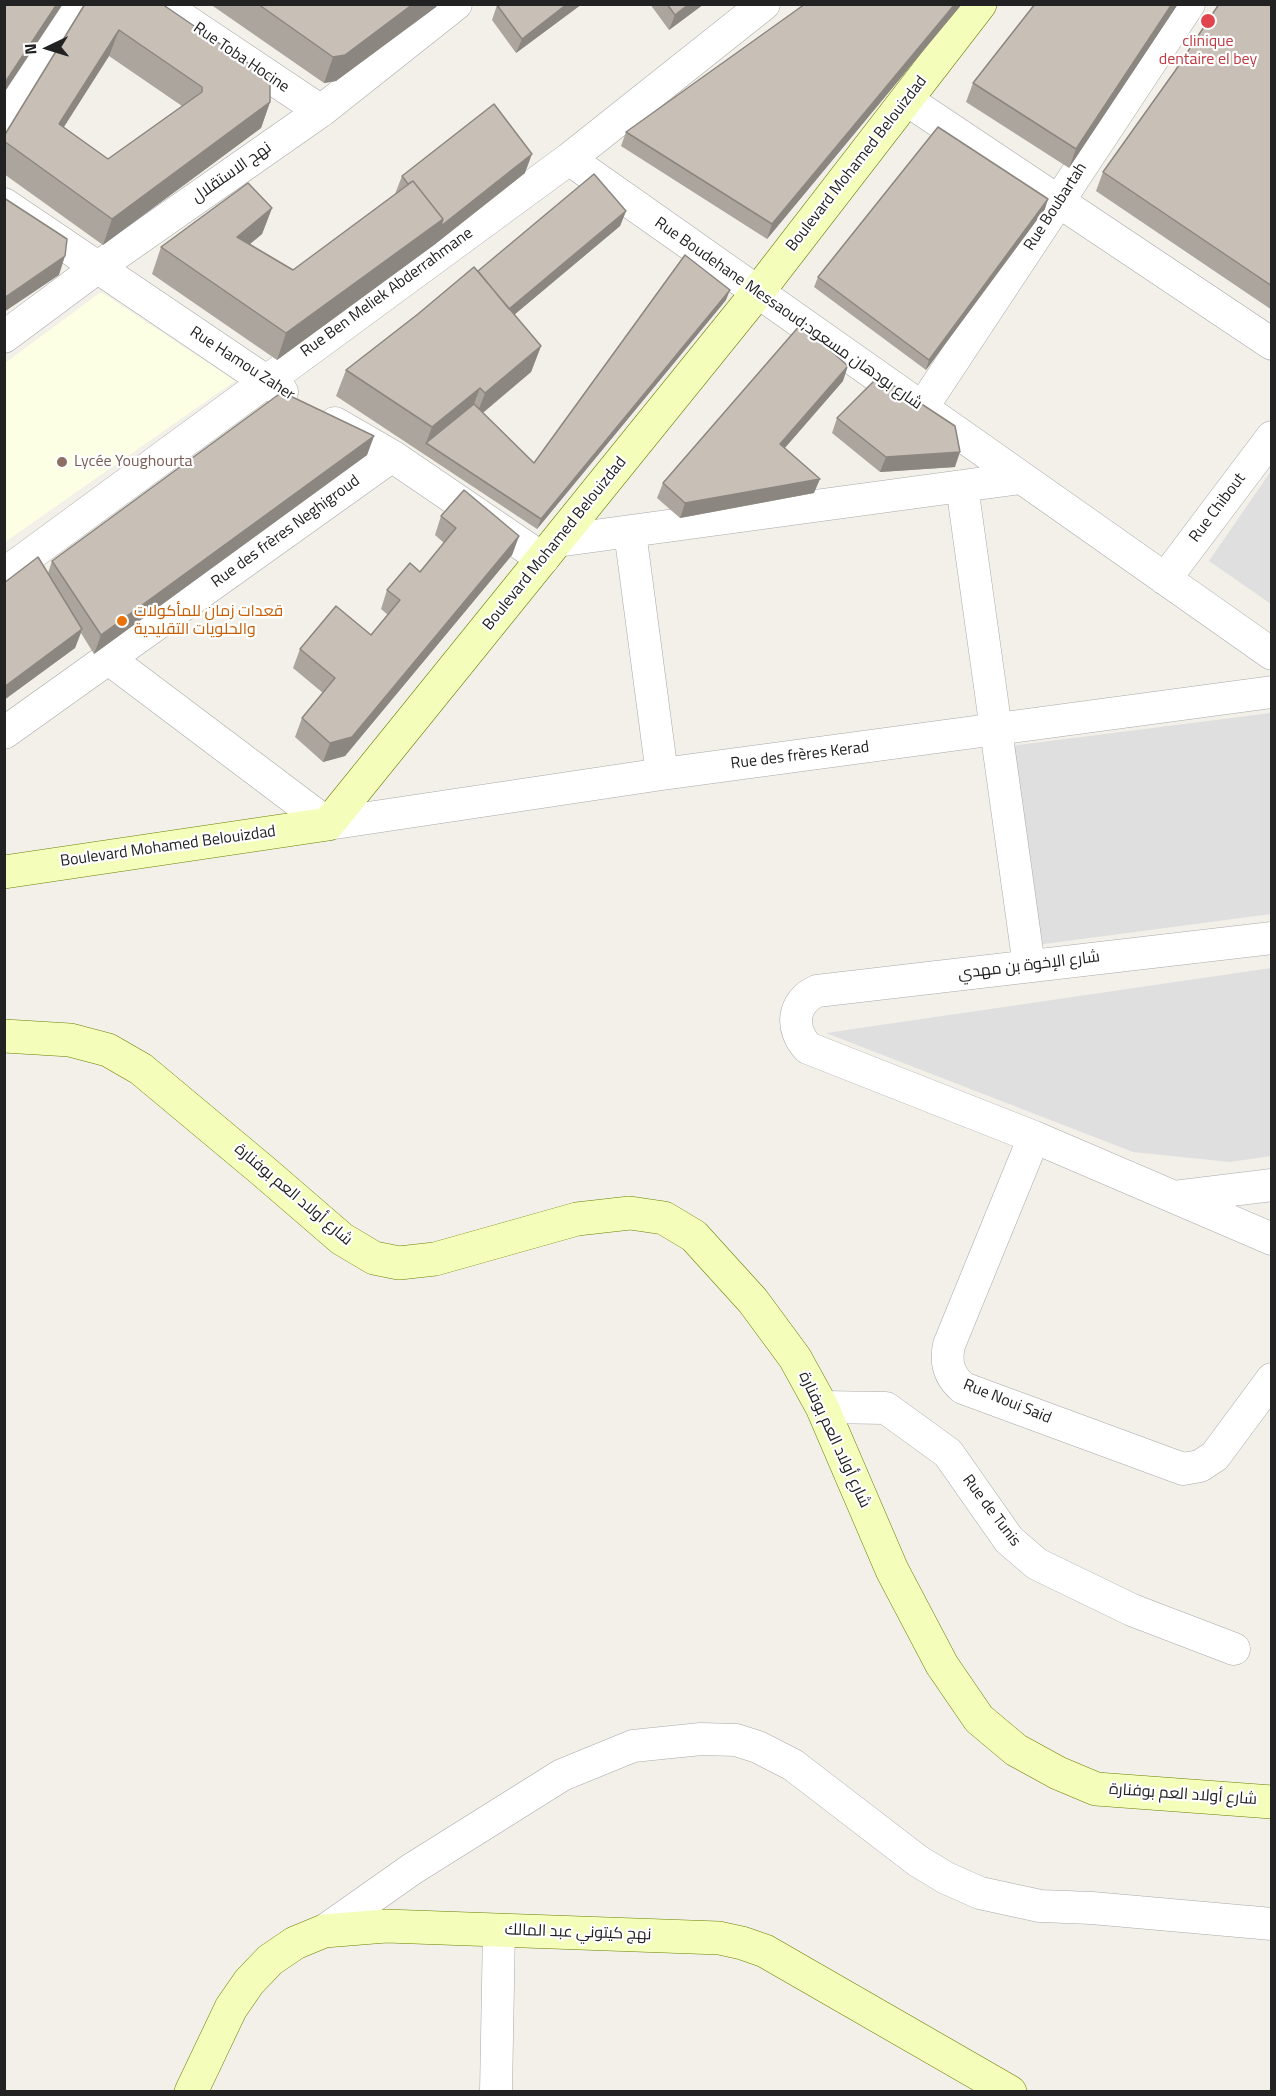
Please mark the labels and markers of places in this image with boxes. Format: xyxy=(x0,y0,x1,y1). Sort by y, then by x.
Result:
marker: clinique dentaire el bey xyxy=(1199,12,1217,30)
place label: clinique dentaire el bey xyxy=(1159,32,1257,70)
place label: Lycée Youghourta xyxy=(74,452,192,472)
marker: Lycée Youghourta xyxy=(55,455,69,469)
place label: قعدات زمان للمأكولات والحلويات التقليدية xyxy=(134,602,283,640)
marker: قعدات زمان للمأكولات والحلويات التقليدية xyxy=(115,614,129,628)

